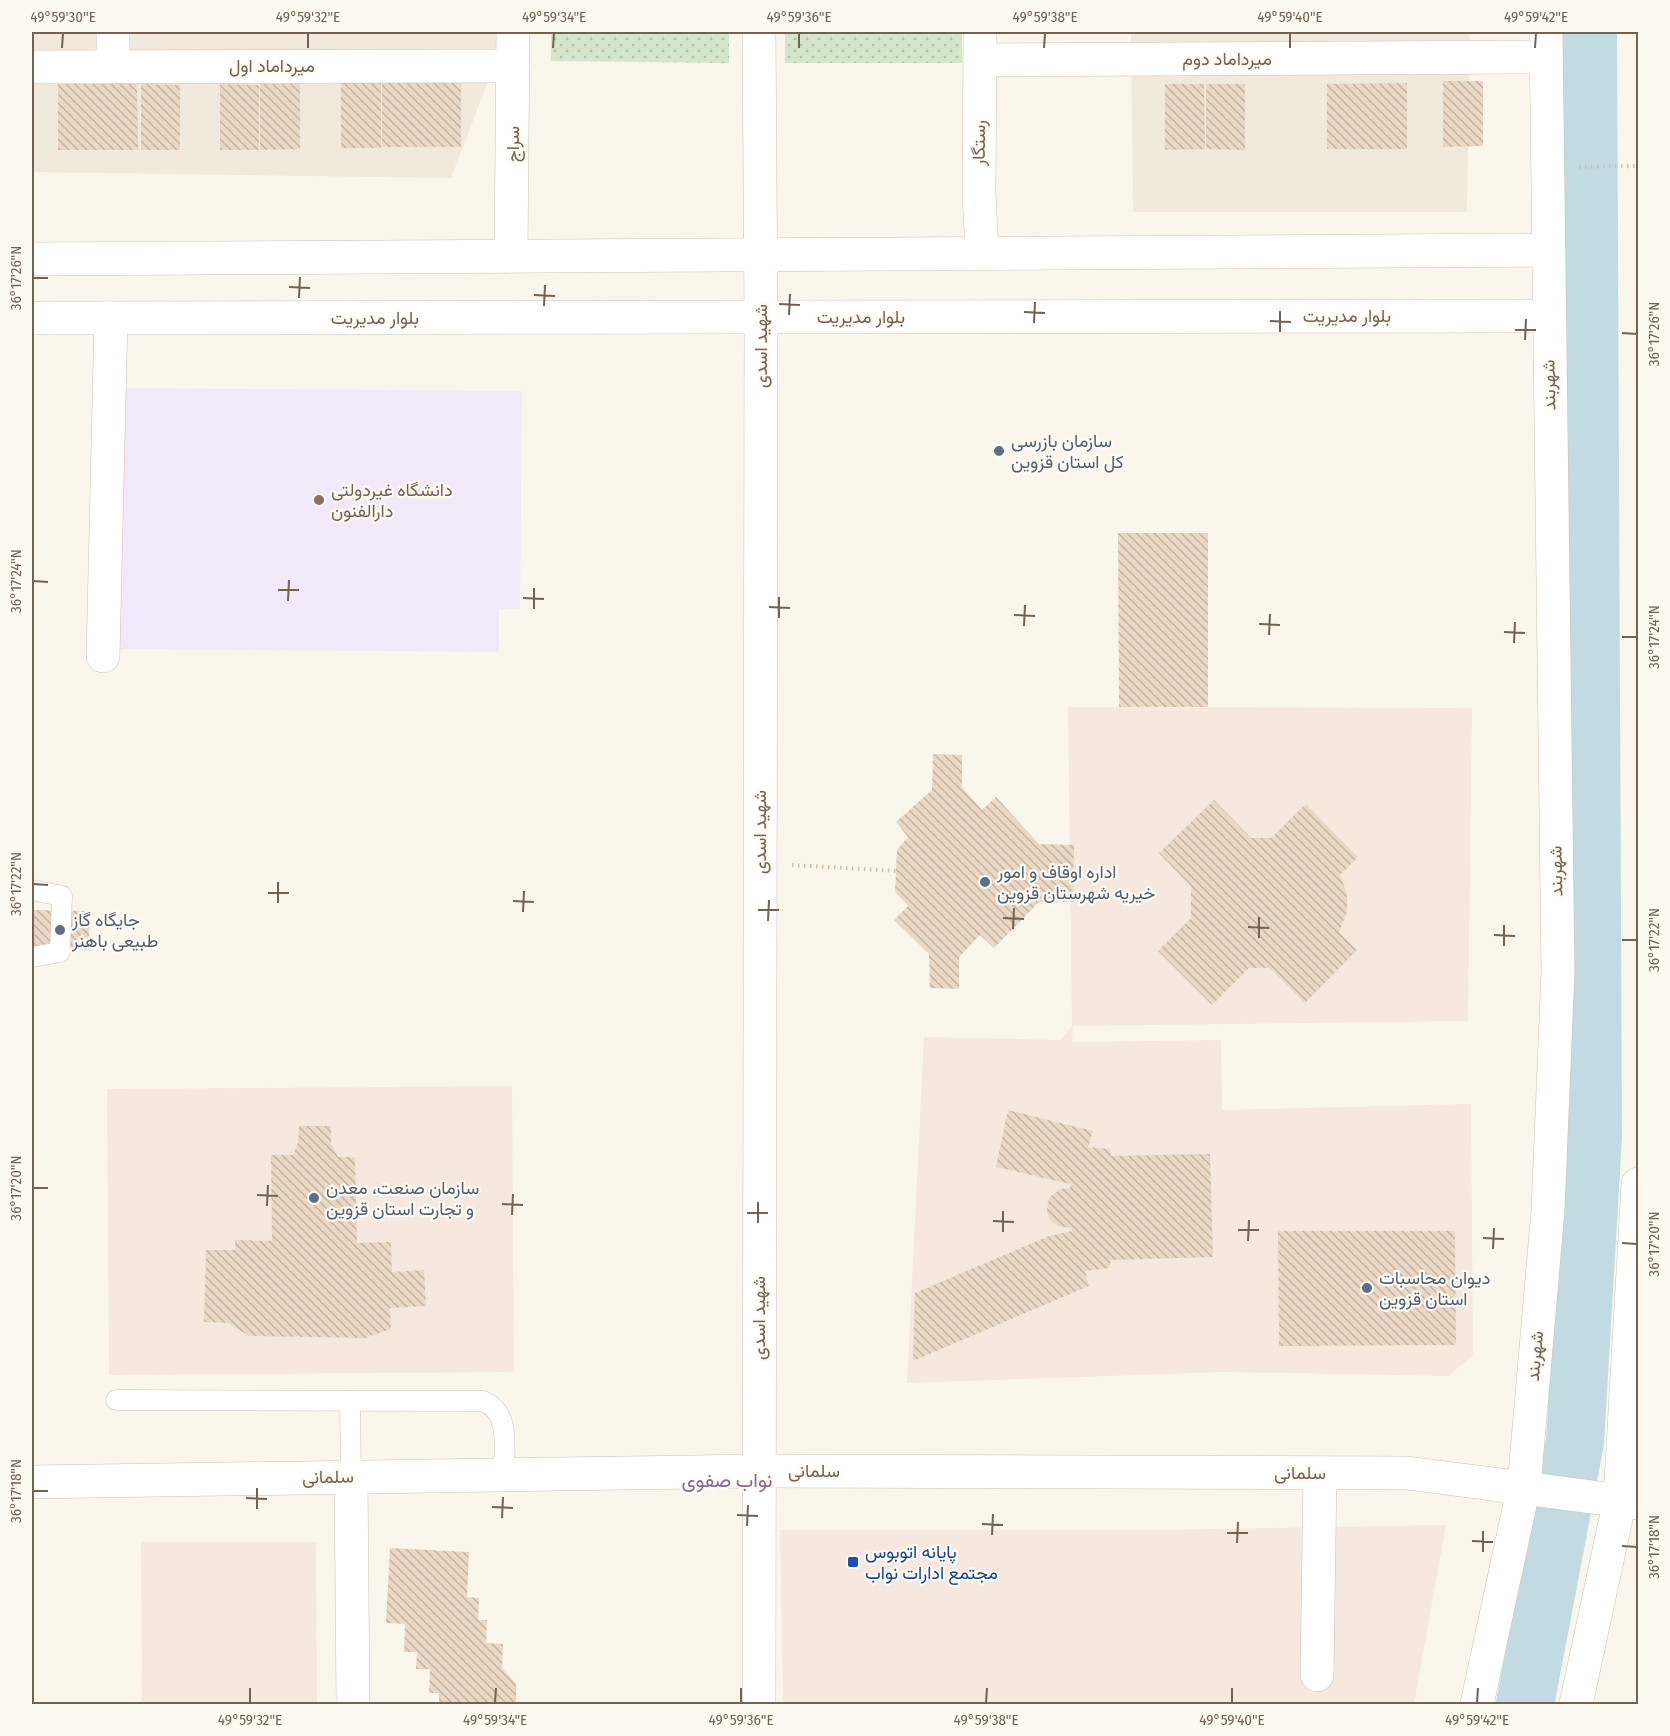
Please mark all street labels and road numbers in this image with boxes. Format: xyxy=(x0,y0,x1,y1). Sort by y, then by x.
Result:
street label: میرداماد دوم xyxy=(1182,48,1272,71)
street label: میرداماد اول xyxy=(229,55,315,77)
street label: رستگار xyxy=(968,120,990,167)
street label: سراج xyxy=(502,126,525,162)
street label: شهید اسدی xyxy=(750,304,772,388)
street label: بلوار مدیریت xyxy=(1303,305,1391,327)
street label: بلوار مدیریت xyxy=(817,306,905,328)
street label: بلوار مدیریت xyxy=(331,307,419,329)
street label: شهربند xyxy=(1538,359,1560,411)
street label: شهید اسدی xyxy=(749,790,771,874)
street label: شهربند xyxy=(1545,845,1567,897)
street label: شهید اسدی xyxy=(748,1276,770,1360)
street label: شهربند xyxy=(1522,1330,1548,1382)
street label: سلمانی xyxy=(788,1460,840,1482)
street label: سلمانی xyxy=(1274,1462,1326,1484)
street label: سلمانی xyxy=(302,1466,354,1488)

